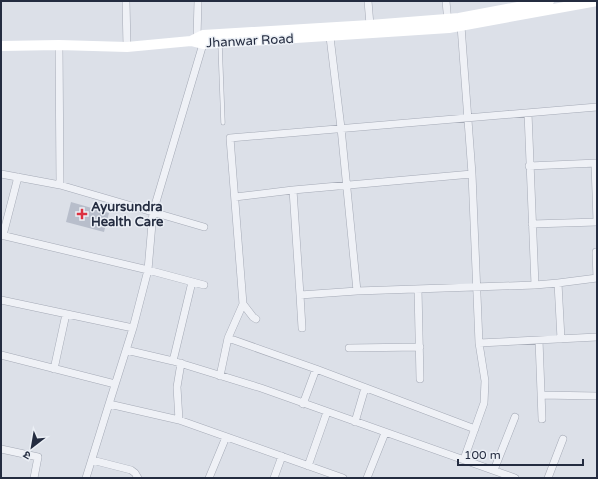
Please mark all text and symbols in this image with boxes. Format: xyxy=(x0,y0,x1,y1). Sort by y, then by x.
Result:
street label: Jhanwar Road xyxy=(206,31,294,51)
place label: Ayursundra Health Care xyxy=(91,199,164,230)
marker: Ayursundra Health Care xyxy=(76,208,88,220)
north arrow xyxy=(12,427,52,467)
scale bar xyxy=(458,441,583,467)
text: उ xyxy=(21,448,33,462)
text: 100 m xyxy=(464,448,501,462)

